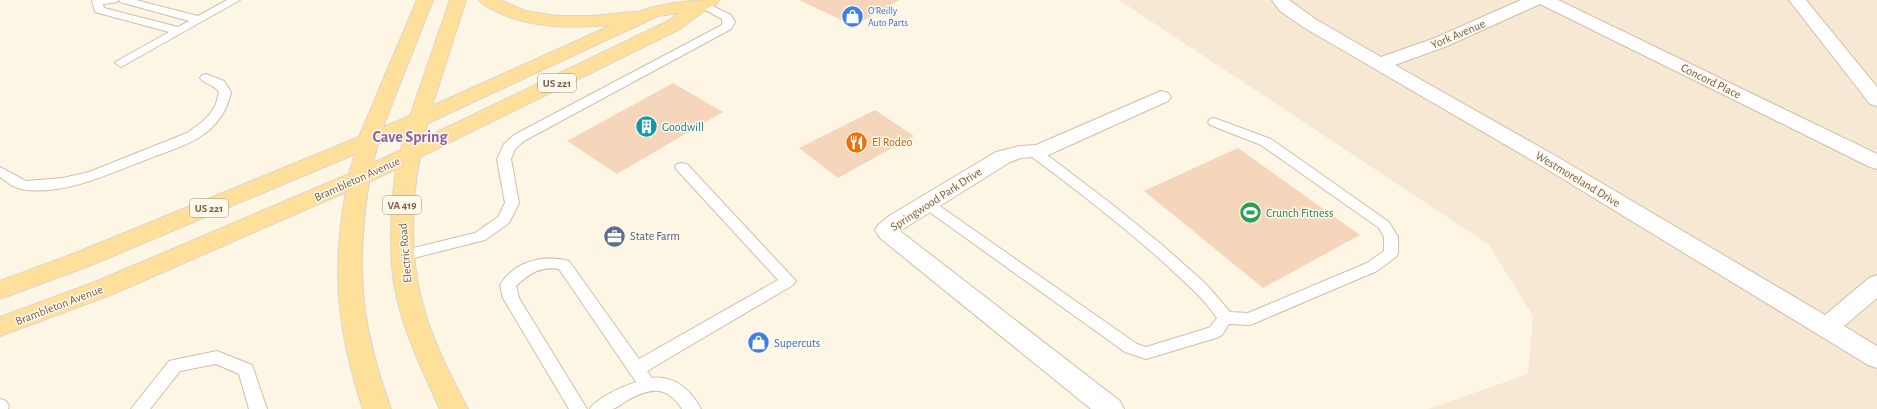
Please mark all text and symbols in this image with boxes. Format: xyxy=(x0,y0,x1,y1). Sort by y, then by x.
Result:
shop icon: O'Reilly Auto Parts xyxy=(839,3,865,29)
place label: O'Reilly Auto Parts xyxy=(868,6,908,28)
street label: York Avenue xyxy=(1429,17,1487,51)
street label: Concord Place xyxy=(1679,61,1743,101)
road number: US 221 xyxy=(538,74,576,92)
building icon: Goodwill xyxy=(633,114,659,140)
place label: Goodwill xyxy=(662,121,704,133)
district label: Cave Spring xyxy=(372,129,449,145)
restaurant icon: El Rodeo xyxy=(844,129,870,155)
place label: El Rodeo xyxy=(872,136,913,148)
street label: Westmoreland Drive xyxy=(1534,149,1622,209)
street label: Brambleton Avenue xyxy=(312,155,402,203)
street label: Springwood Park Drive xyxy=(888,165,984,233)
road number: VA 419 xyxy=(383,196,421,214)
road number: US 221 xyxy=(190,199,228,217)
sports icon: Crunch Fitness xyxy=(1237,200,1263,226)
place label: Crunch Fitness xyxy=(1266,207,1333,219)
street label: Electric Road xyxy=(396,223,414,283)
office icon: State Farm xyxy=(601,223,627,249)
place label: State Farm xyxy=(630,230,680,242)
street label: Brambleton Avenue xyxy=(14,283,104,327)
shop icon: Supercuts xyxy=(745,330,771,356)
place label: Supercuts xyxy=(774,337,820,349)

